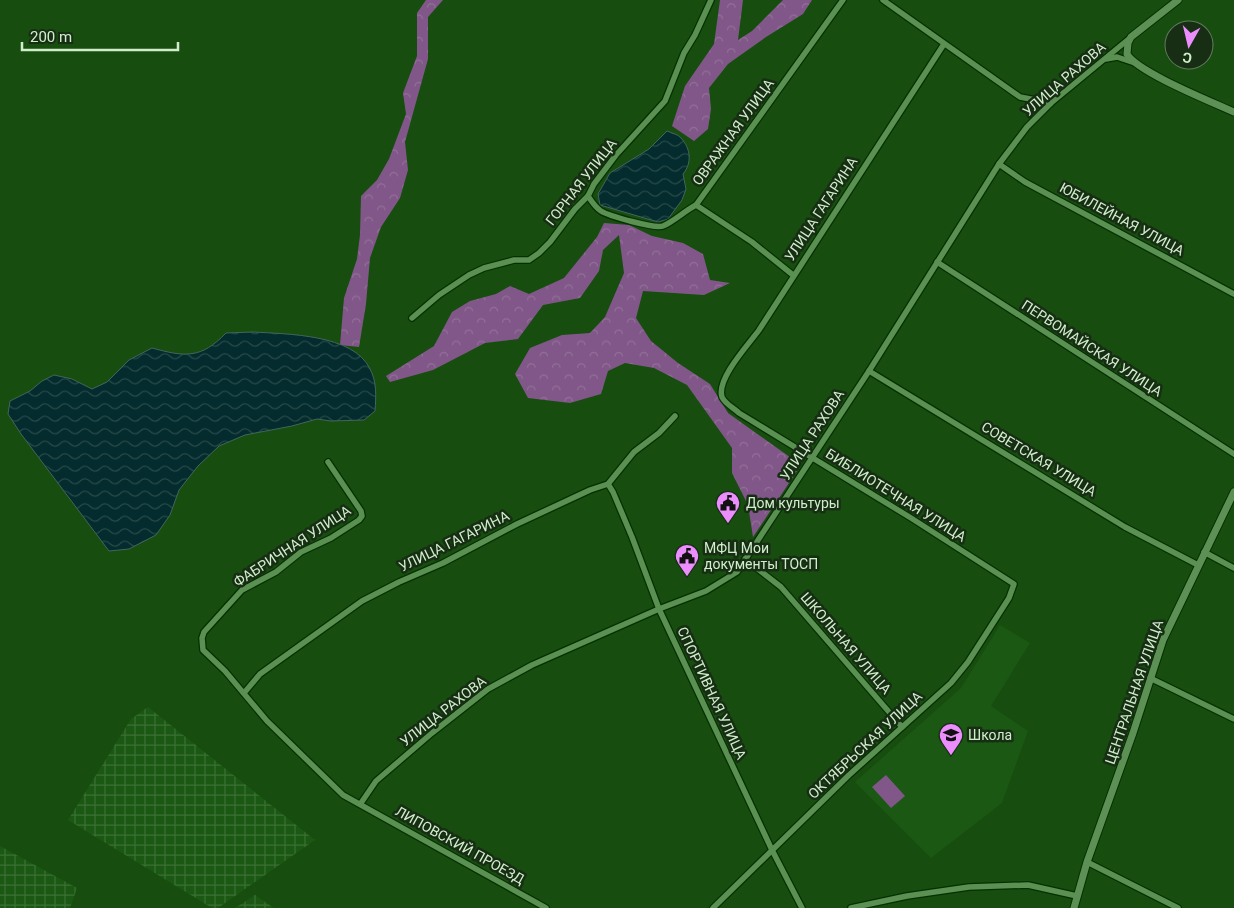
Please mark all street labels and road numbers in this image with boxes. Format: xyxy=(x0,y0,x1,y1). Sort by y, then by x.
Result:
street label: УЛИЦА РАХОВА xyxy=(1019,39,1109,119)
street label: ОВРАЖНАЯ УЛИЦА xyxy=(689,76,777,188)
street label: ГОРНАЯ УЛИЦА xyxy=(542,136,620,228)
street label: УЛИЦА ГАГАРИНА xyxy=(781,154,861,264)
street label: ЮБИЛЕЙНАЯ УЛИЦА xyxy=(1057,179,1187,259)
street label: ПЕРВОМАЙСКАЯ УЛИЦА xyxy=(1019,297,1165,399)
street label: УЛИЦА РАХОВА xyxy=(777,387,847,483)
street label: СОВЕТСКАЯ УЛИЦА xyxy=(979,418,1099,500)
street label: БИБЛИОТЕЧНАЯ УЛИЦА xyxy=(823,445,969,545)
street label: ФАБРИЧНАЯ УЛИЦА xyxy=(230,502,354,590)
street label: УЛИЦА ГАГАРИНА xyxy=(396,507,512,575)
street label: ШКОЛЬНАЯ УЛИЦА xyxy=(797,589,895,697)
street label: ЦЕНТРАЛЬНАЯ УЛИЦА xyxy=(1102,618,1166,766)
street label: СПОРТИВНАЯ УЛИЦА xyxy=(674,624,750,762)
street label: УЛИЦА РАХОВА xyxy=(397,673,489,749)
street label: ОКТЯБРЬСКАЯ УЛИЦА xyxy=(805,688,925,802)
street label: ЛИПОВСКИЙ ПРОЕЗД xyxy=(393,803,528,887)

